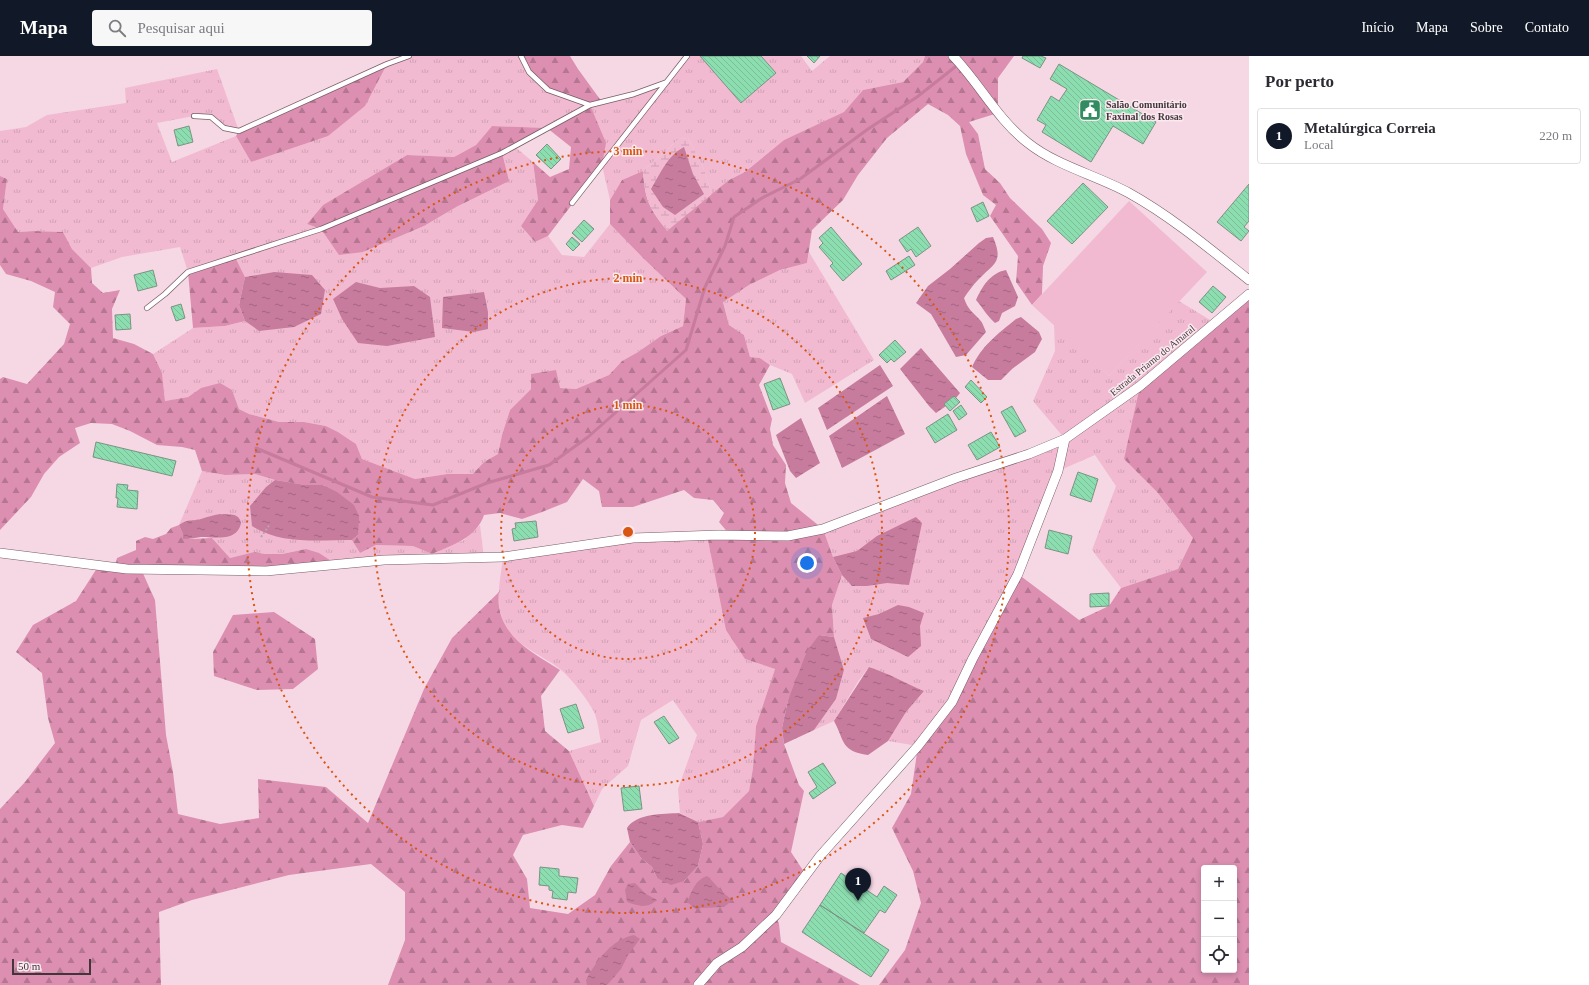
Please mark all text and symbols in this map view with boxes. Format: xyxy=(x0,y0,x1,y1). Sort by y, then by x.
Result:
search box xyxy=(92,10,372,46)
text: Mapa xyxy=(20,17,68,38)
icon: search xyxy=(106,17,128,39)
text: Pesquisar aqui xyxy=(138,20,225,36)
text: Início xyxy=(1361,20,1394,35)
text: Mapa xyxy=(1416,20,1448,35)
text: Sobre xyxy=(1470,20,1503,35)
text: Contato xyxy=(1525,20,1569,35)
text: Por perto xyxy=(1265,72,1334,91)
public building icon: Salão Comunitário Faxinal dos Rosas xyxy=(1077,97,1103,123)
place label: Salão Comunitário Faxinal dos Rosas xyxy=(1106,99,1187,122)
text: Metalúrgica Correia xyxy=(1304,120,1436,136)
text: 1 xyxy=(1276,128,1282,143)
text: 220 m xyxy=(1539,128,1572,143)
text: Local xyxy=(1304,137,1334,152)
text: 3 min xyxy=(613,144,643,158)
text: 2 min xyxy=(613,271,643,285)
street label: Estrada Priamo do Amaral xyxy=(1108,323,1197,398)
text: 1 min xyxy=(613,398,643,412)
centre of rings xyxy=(621,525,635,539)
your location xyxy=(797,553,817,573)
map controls xyxy=(1201,865,1237,973)
button: + xyxy=(1201,865,1237,901)
pin: 1 xyxy=(845,868,871,901)
button: − xyxy=(1201,901,1237,937)
button: locate xyxy=(1201,937,1237,973)
scale bar xyxy=(12,957,91,976)
text: 50 m xyxy=(18,960,40,972)

